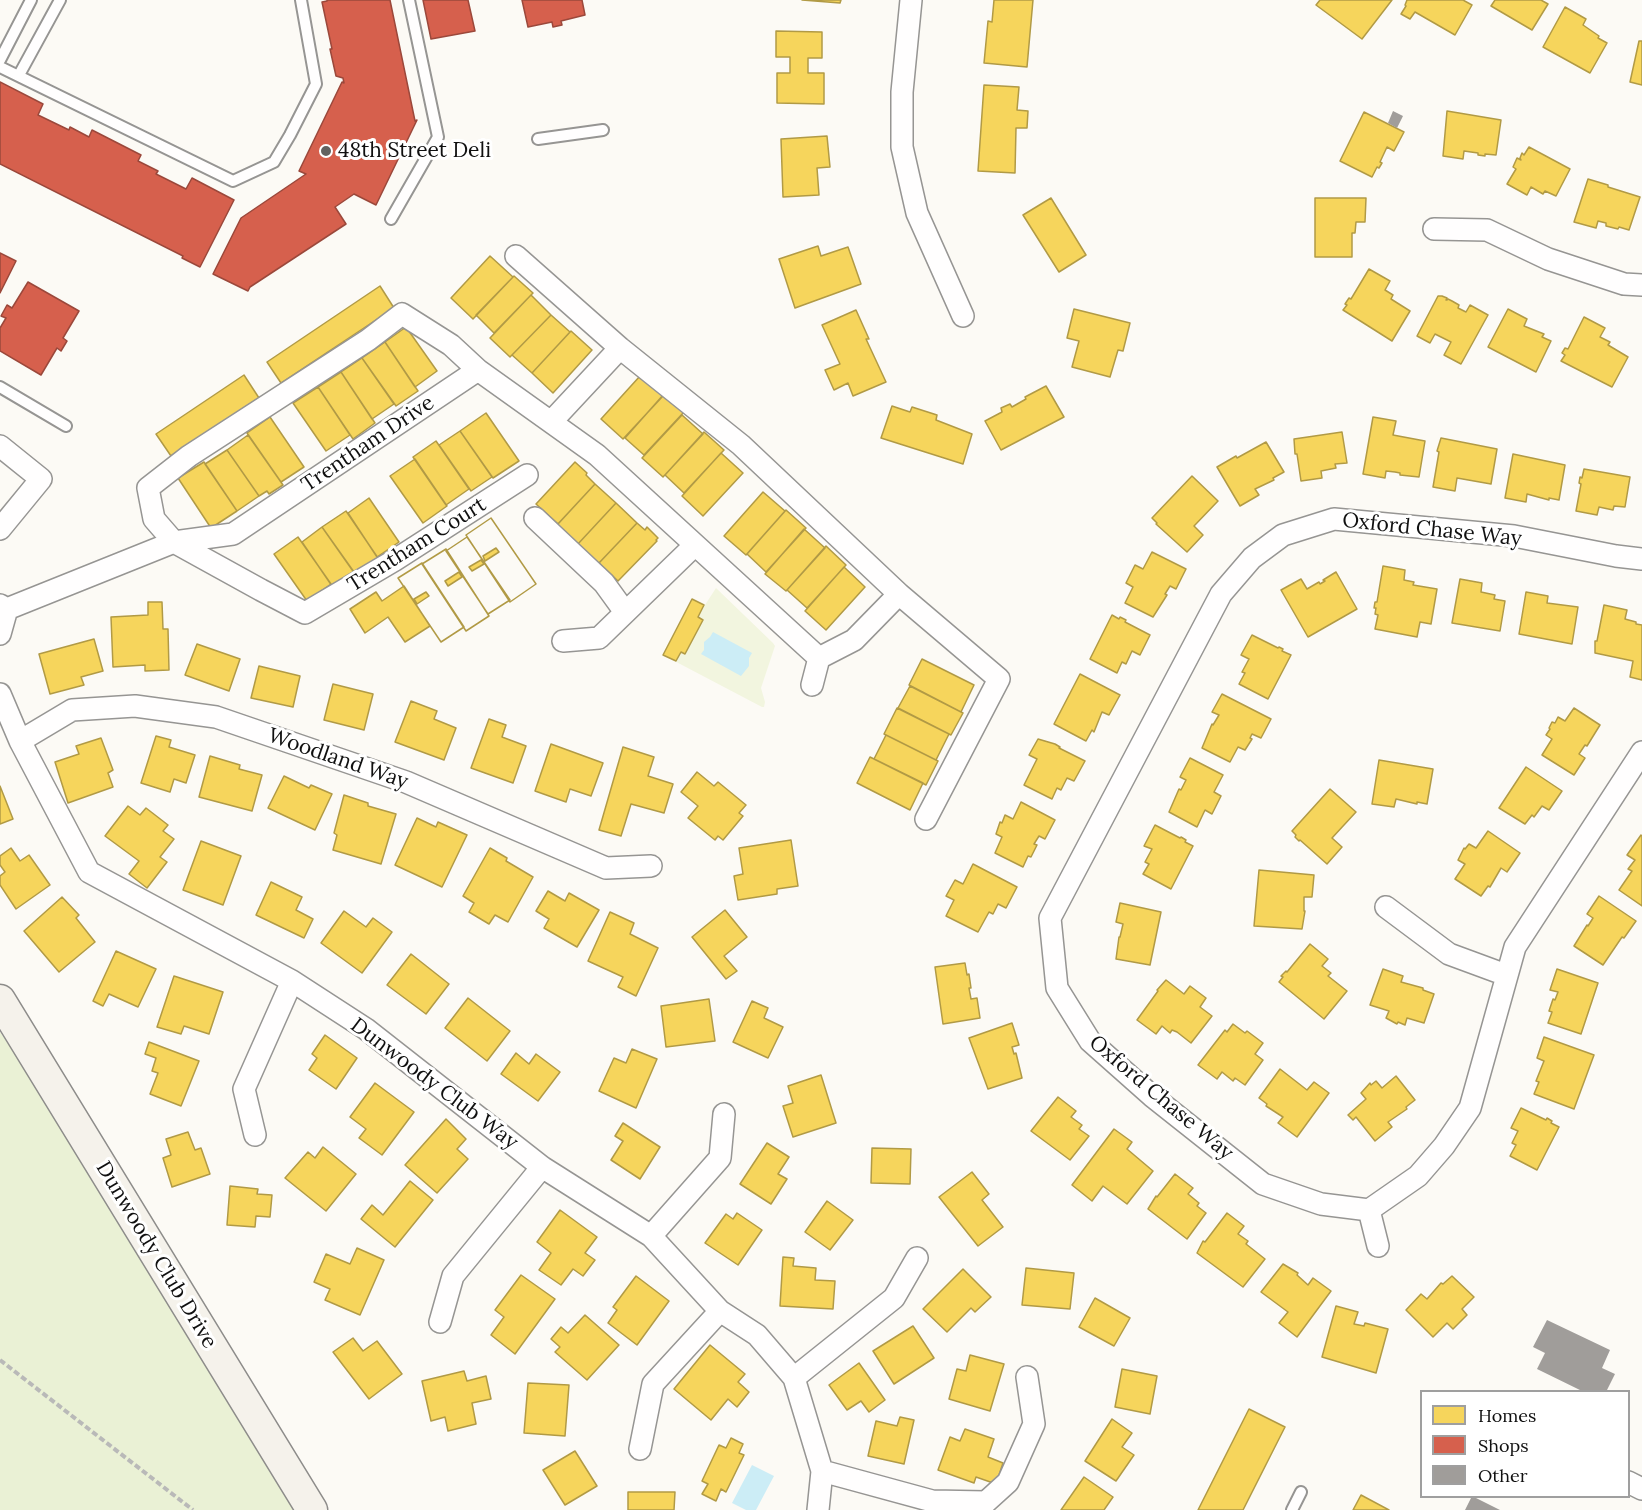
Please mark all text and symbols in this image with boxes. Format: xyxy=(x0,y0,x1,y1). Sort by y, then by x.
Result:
place label: 48th Street Deli xyxy=(338,138,491,164)
marker: 48th Street Deli xyxy=(319,144,333,158)
street label: Trentham Drive xyxy=(297,390,439,498)
street label: Trentham Court xyxy=(343,492,491,598)
street label: Oxford Chase Way xyxy=(1341,508,1523,552)
street label: Woodland Way xyxy=(265,723,411,795)
street label: Dunwoody Club Way xyxy=(345,1013,523,1155)
street label: Oxford Chase Way xyxy=(1084,1030,1238,1166)
street label: Dunwoody Club Drive xyxy=(90,1157,222,1353)
legend xyxy=(1420,1390,1630,1498)
text: Homes xyxy=(1478,1404,1536,1427)
text: Shops xyxy=(1478,1434,1529,1457)
text: Other xyxy=(1478,1464,1528,1487)

